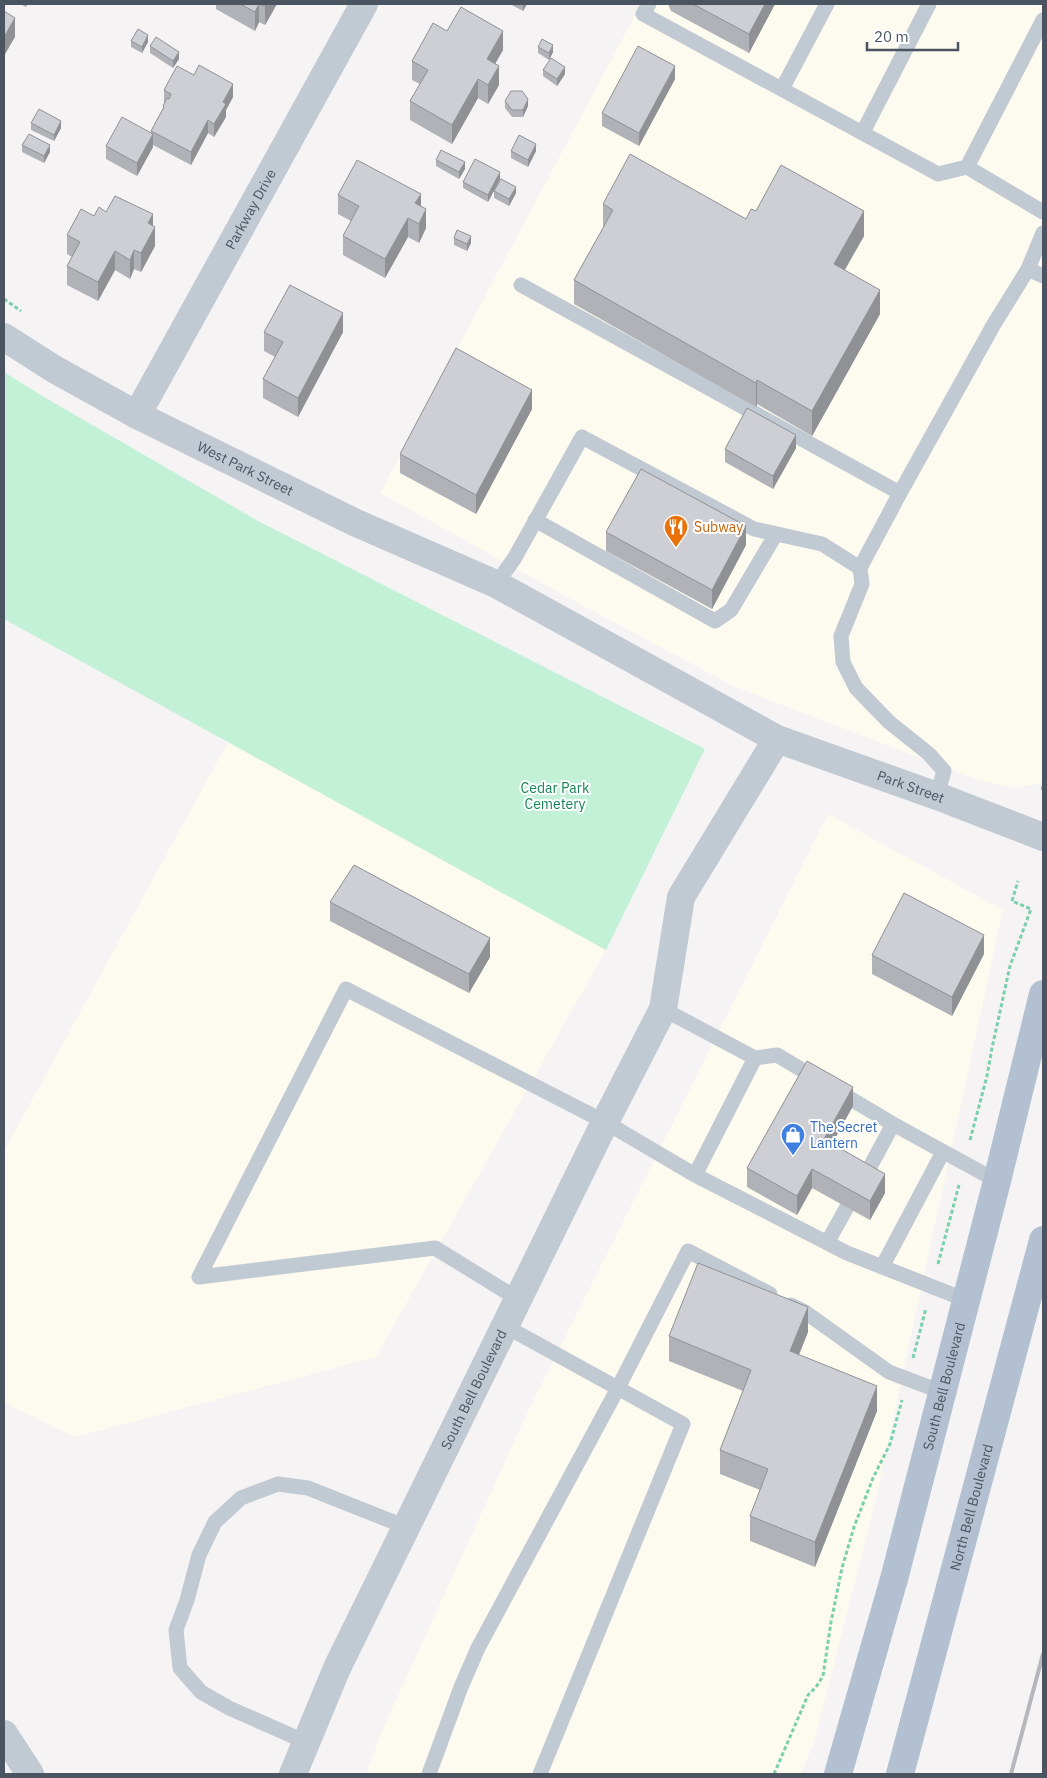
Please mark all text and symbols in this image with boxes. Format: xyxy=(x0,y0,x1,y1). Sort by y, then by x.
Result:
scale bar xyxy=(867,20,958,52)
text: 20 m xyxy=(874,27,909,46)
street label: Parkway Drive xyxy=(221,166,280,253)
street label: West Park Street xyxy=(194,437,296,500)
restaurant icon: Subway xyxy=(663,514,689,548)
place label: Subway xyxy=(694,518,743,536)
street label: Park Street xyxy=(875,766,947,807)
park label: Cedar Park Cemetery xyxy=(521,779,590,813)
place label: The Secret Lantern xyxy=(810,1118,878,1152)
shop icon: The Secret Lantern xyxy=(780,1122,806,1156)
street label: South Bell Boulevard xyxy=(919,1320,969,1452)
street label: South Bell Boulevard xyxy=(437,1326,511,1453)
street label: North Bell Boulevard xyxy=(946,1442,997,1573)

